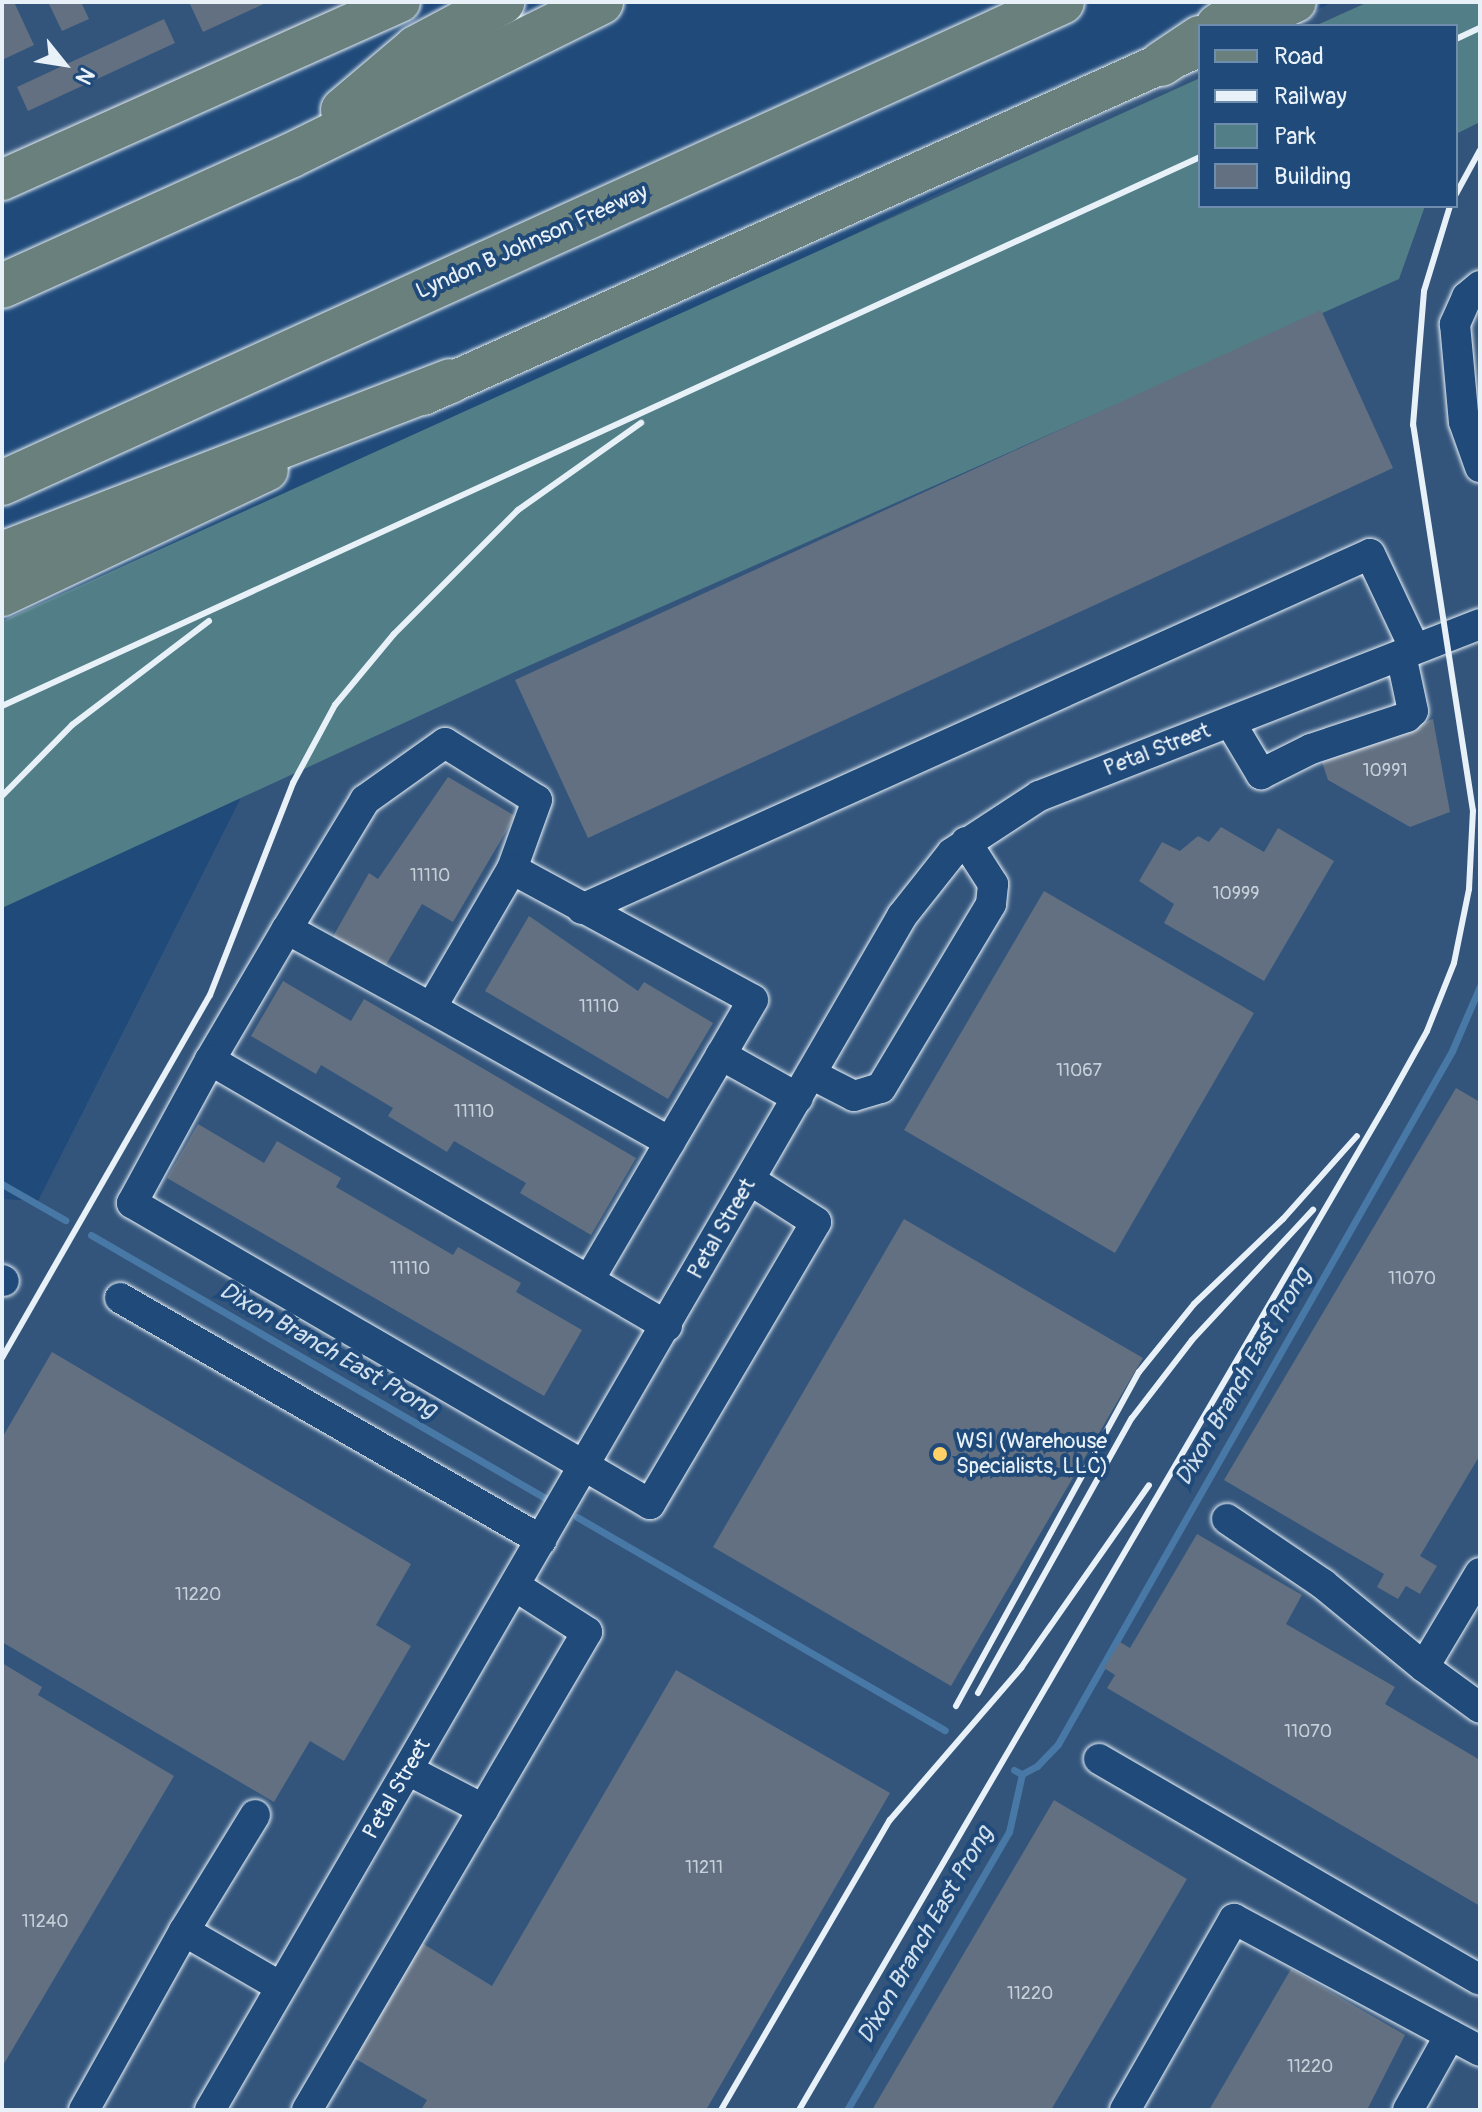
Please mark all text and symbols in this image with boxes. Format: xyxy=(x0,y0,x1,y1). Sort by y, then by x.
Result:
north arrow xyxy=(24,24,104,104)
legend xyxy=(1198,24,1458,208)
text: Road xyxy=(1274,42,1324,71)
text: N xyxy=(69,63,101,89)
text: Railway xyxy=(1274,82,1347,111)
text: Park xyxy=(1274,122,1316,151)
text: Building xyxy=(1274,162,1351,191)
street label: Lyndon B Johnson Freeway xyxy=(412,179,652,305)
street label: Petal Street xyxy=(1100,718,1214,782)
house number: 10991 xyxy=(1363,760,1407,782)
house number: 11110 xyxy=(410,865,450,887)
house number: 10999 xyxy=(1212,883,1260,905)
house number: 11110 xyxy=(579,996,619,1018)
house number: 11067 xyxy=(1056,1060,1102,1082)
house number: 11110 xyxy=(454,1101,494,1123)
street label: Petal Street xyxy=(683,1174,761,1284)
house number: 11110 xyxy=(390,1258,430,1280)
water label: Dixon Branch East Prong xyxy=(1169,1263,1317,1491)
house number: 11070 xyxy=(1388,1268,1436,1290)
water label: Dixon Branch East Prong xyxy=(214,1276,442,1424)
place label: WSI (Warehouse Specialists, LLC) xyxy=(956,1428,1108,1480)
marker: WSI (Warehouse Specialists, LLC) xyxy=(931,1445,949,1463)
house number: 11220 xyxy=(175,1584,221,1606)
house number: 11070 xyxy=(1284,1721,1332,1743)
street label: Petal Street xyxy=(358,1734,436,1844)
water label: Dixon Branch East Prong xyxy=(851,1821,999,2049)
house number: 11211 xyxy=(685,1857,723,1879)
house number: 11240 xyxy=(22,1911,68,1933)
house number: 11220 xyxy=(1007,1983,1053,2005)
house number: 11220 xyxy=(1287,2056,1333,2078)

